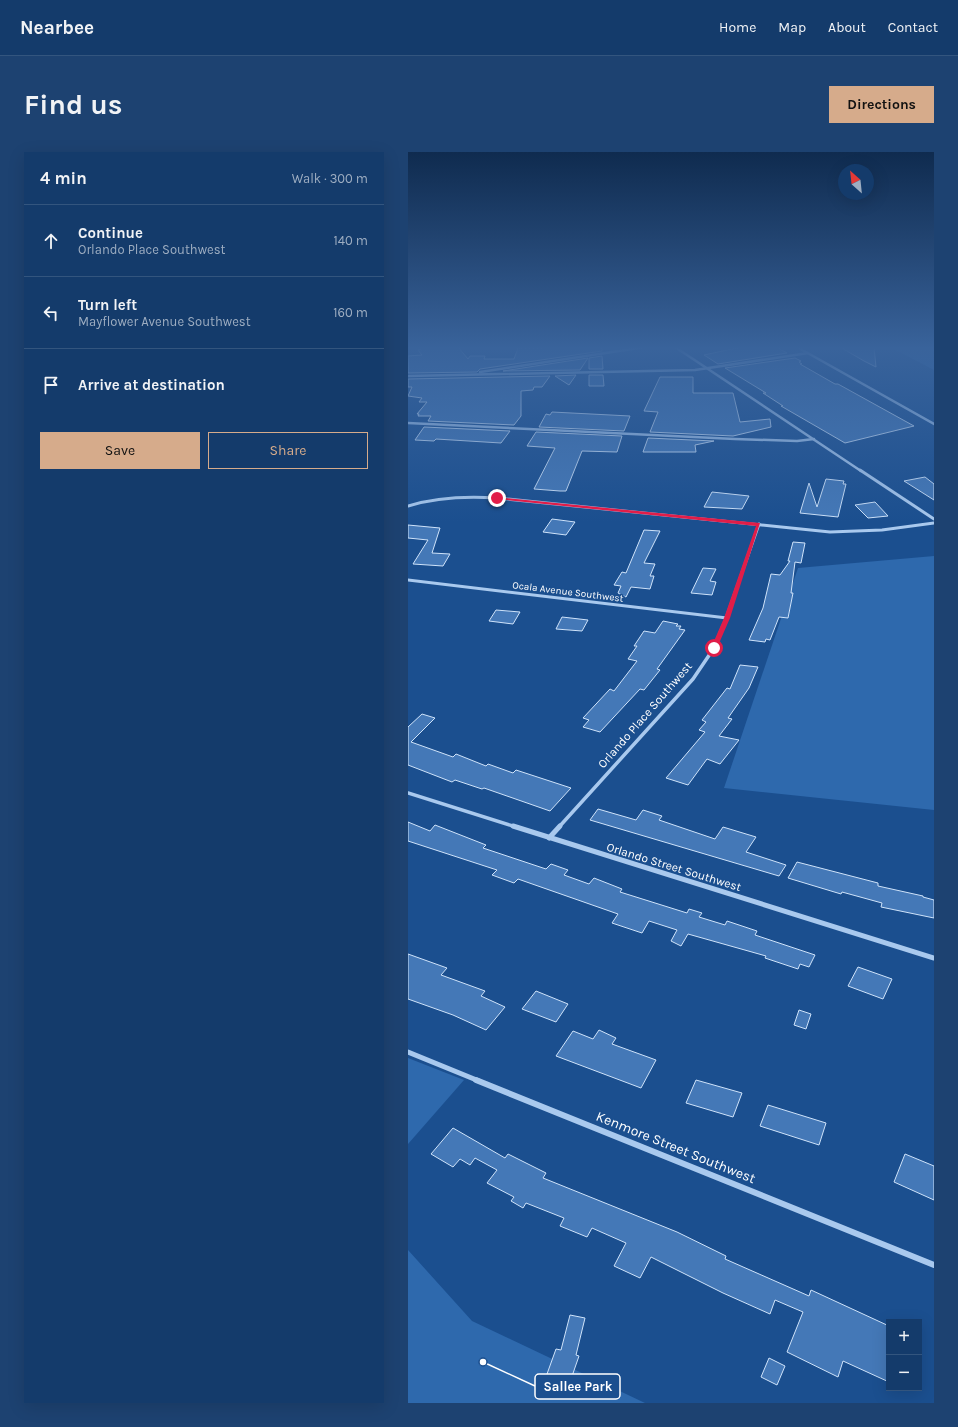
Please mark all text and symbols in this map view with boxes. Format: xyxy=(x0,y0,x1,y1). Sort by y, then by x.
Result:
text: Nearbee xyxy=(20,17,94,39)
text: Home xyxy=(719,19,756,36)
text: Map xyxy=(778,19,806,36)
text: About xyxy=(828,19,866,36)
text: Contact xyxy=(888,19,938,36)
button: Directions xyxy=(829,86,934,123)
text: Find us xyxy=(24,88,123,121)
north arrow xyxy=(838,164,874,200)
text: 4 min xyxy=(40,168,87,188)
text: Walk · 300 m xyxy=(292,171,368,186)
text: Continue xyxy=(78,224,143,242)
icon: ahead xyxy=(40,230,62,252)
text: 140 m xyxy=(333,233,368,248)
text: Orlando Place Southwest xyxy=(78,242,225,257)
text: Turn left xyxy=(78,296,137,314)
icon: left xyxy=(40,302,62,324)
text: 160 m xyxy=(333,305,368,320)
text: Mayflower Avenue Southwest xyxy=(78,314,251,329)
icon: arrive xyxy=(40,374,62,396)
text: Arrive at destination xyxy=(78,376,225,394)
button: Save xyxy=(40,432,200,469)
button: Share xyxy=(208,432,368,469)
route end xyxy=(488,489,506,507)
street label: Ocala Avenue Southwest xyxy=(512,579,624,605)
route start xyxy=(705,639,723,657)
street label: Orlando Place Southwest xyxy=(595,659,695,771)
street label: Orlando Street Southwest xyxy=(605,840,744,894)
street label: Kenmore Street Southwest xyxy=(594,1108,758,1187)
map controls xyxy=(886,1319,922,1391)
button: + xyxy=(886,1319,922,1355)
button: − xyxy=(886,1355,922,1391)
callout: Sallee Park xyxy=(535,1374,620,1399)
text: Sallee Park xyxy=(544,1379,613,1394)

